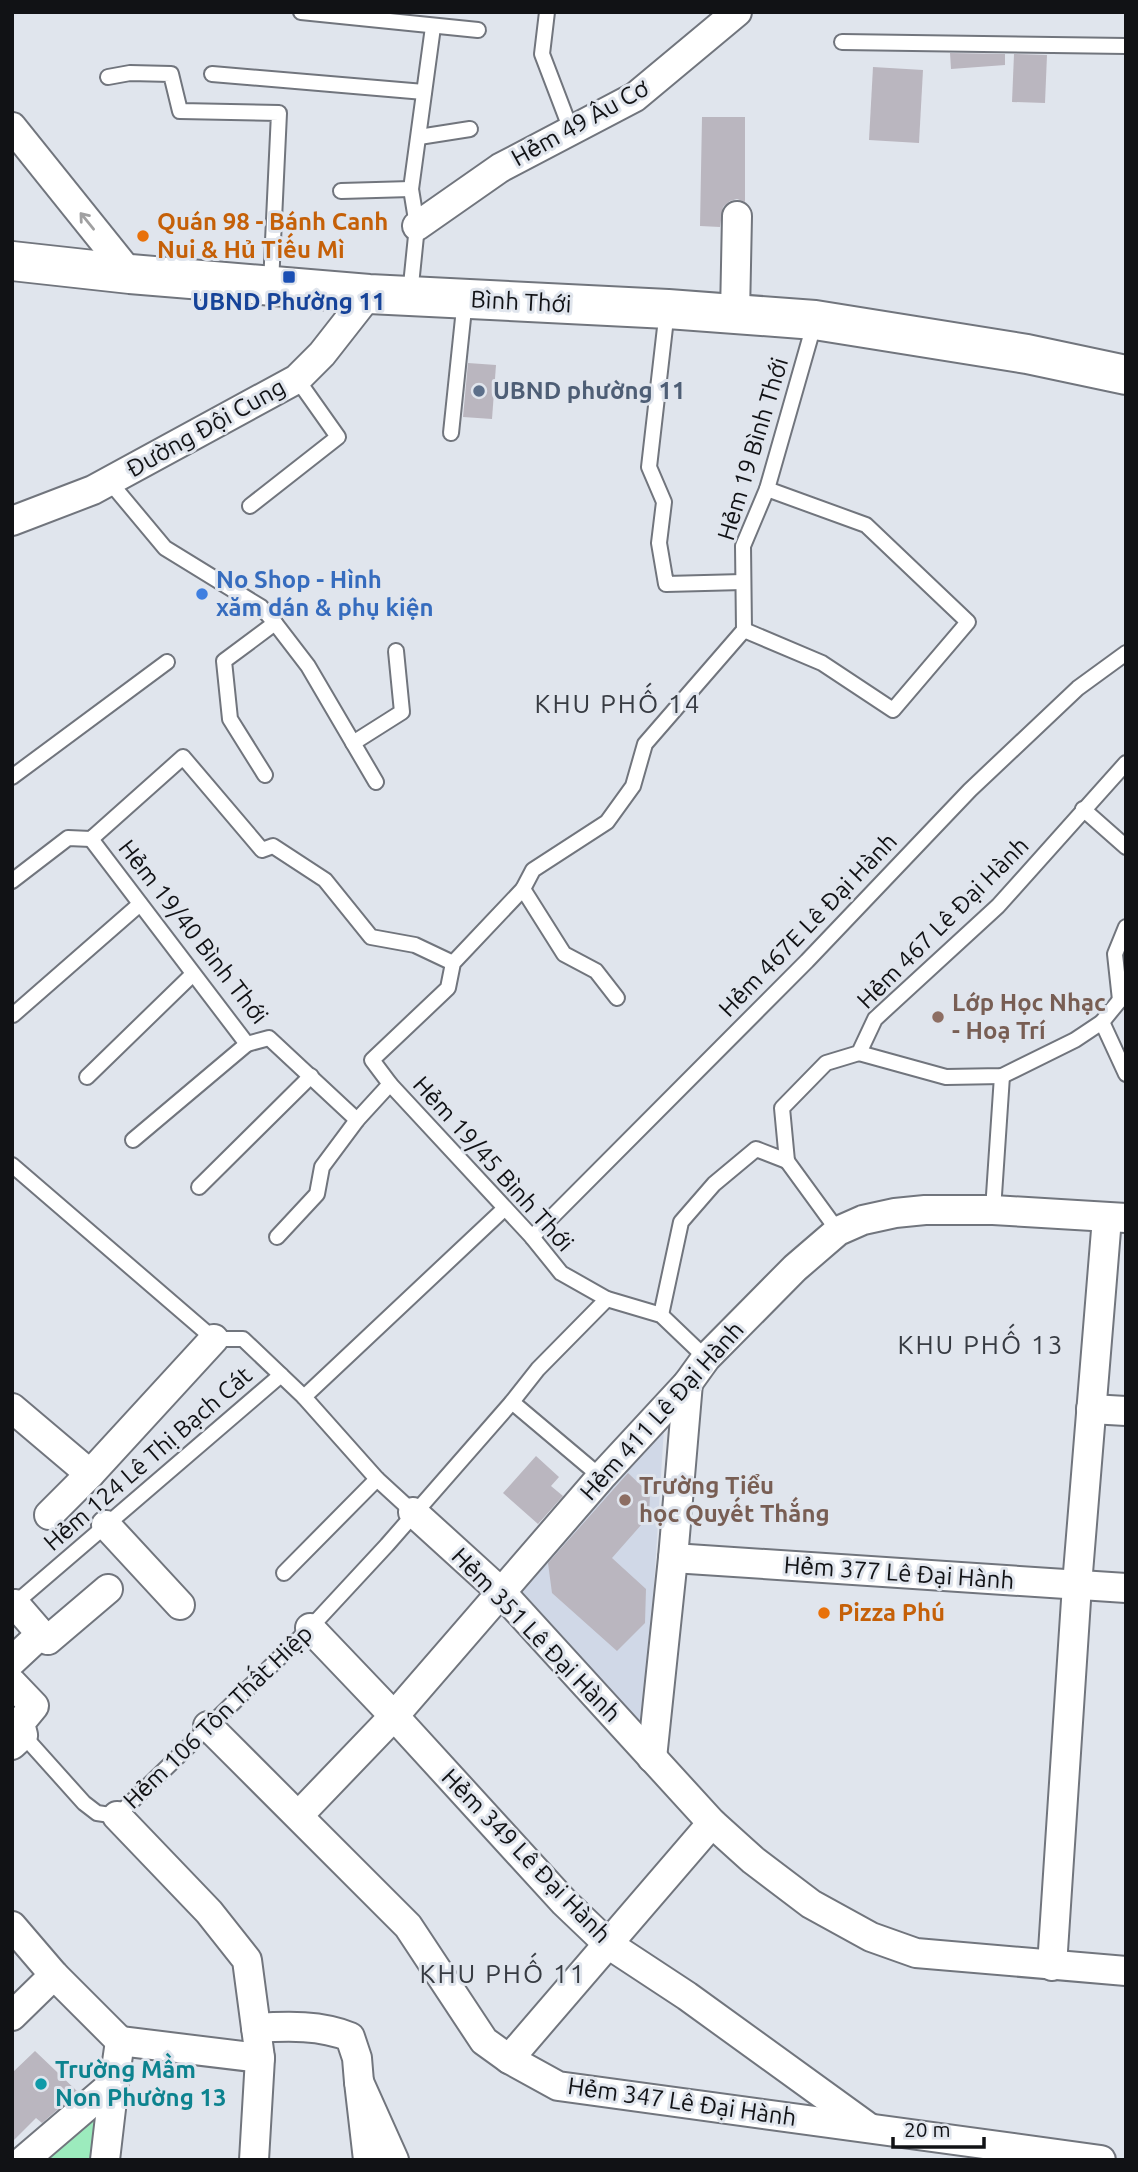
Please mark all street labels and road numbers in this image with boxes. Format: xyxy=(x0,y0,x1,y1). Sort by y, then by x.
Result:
street label: Hẻm 49 Âu Cơ xyxy=(506,73,653,171)
street label: Bình Thới xyxy=(470,285,572,318)
street label: Hẻm 19 Bình Thới xyxy=(712,354,793,544)
street label: Đường Đội Cung xyxy=(122,373,290,482)
street label: Hẻm 467E Lê Đại Hành xyxy=(713,827,902,1022)
street label: Hẻm 467 Lê Đại Hành xyxy=(852,832,1034,1014)
street label: Hẻm 19/40 Bình Thới xyxy=(113,834,274,1029)
street label: Hẻm 19/45 Bình Thới xyxy=(408,1071,579,1257)
street label: Hẻm 411 Lê Đại Hành xyxy=(574,1316,749,1505)
street label: Hẻm 124 Lê Thị Bạch Cát xyxy=(38,1361,257,1556)
street label: Hẻm 351 Lê Đại Hành xyxy=(446,1542,626,1727)
street label: Hẻm 377 Lê Đại Hành xyxy=(783,1551,1015,1594)
street label: Hẻm 106 Tôn Thất Hiệp xyxy=(115,1617,318,1814)
street label: Hẻm 349 Lê Đại Hành xyxy=(436,1763,616,1948)
street label: Hẻm 347 Lê Đại Hành xyxy=(566,2072,798,2131)

